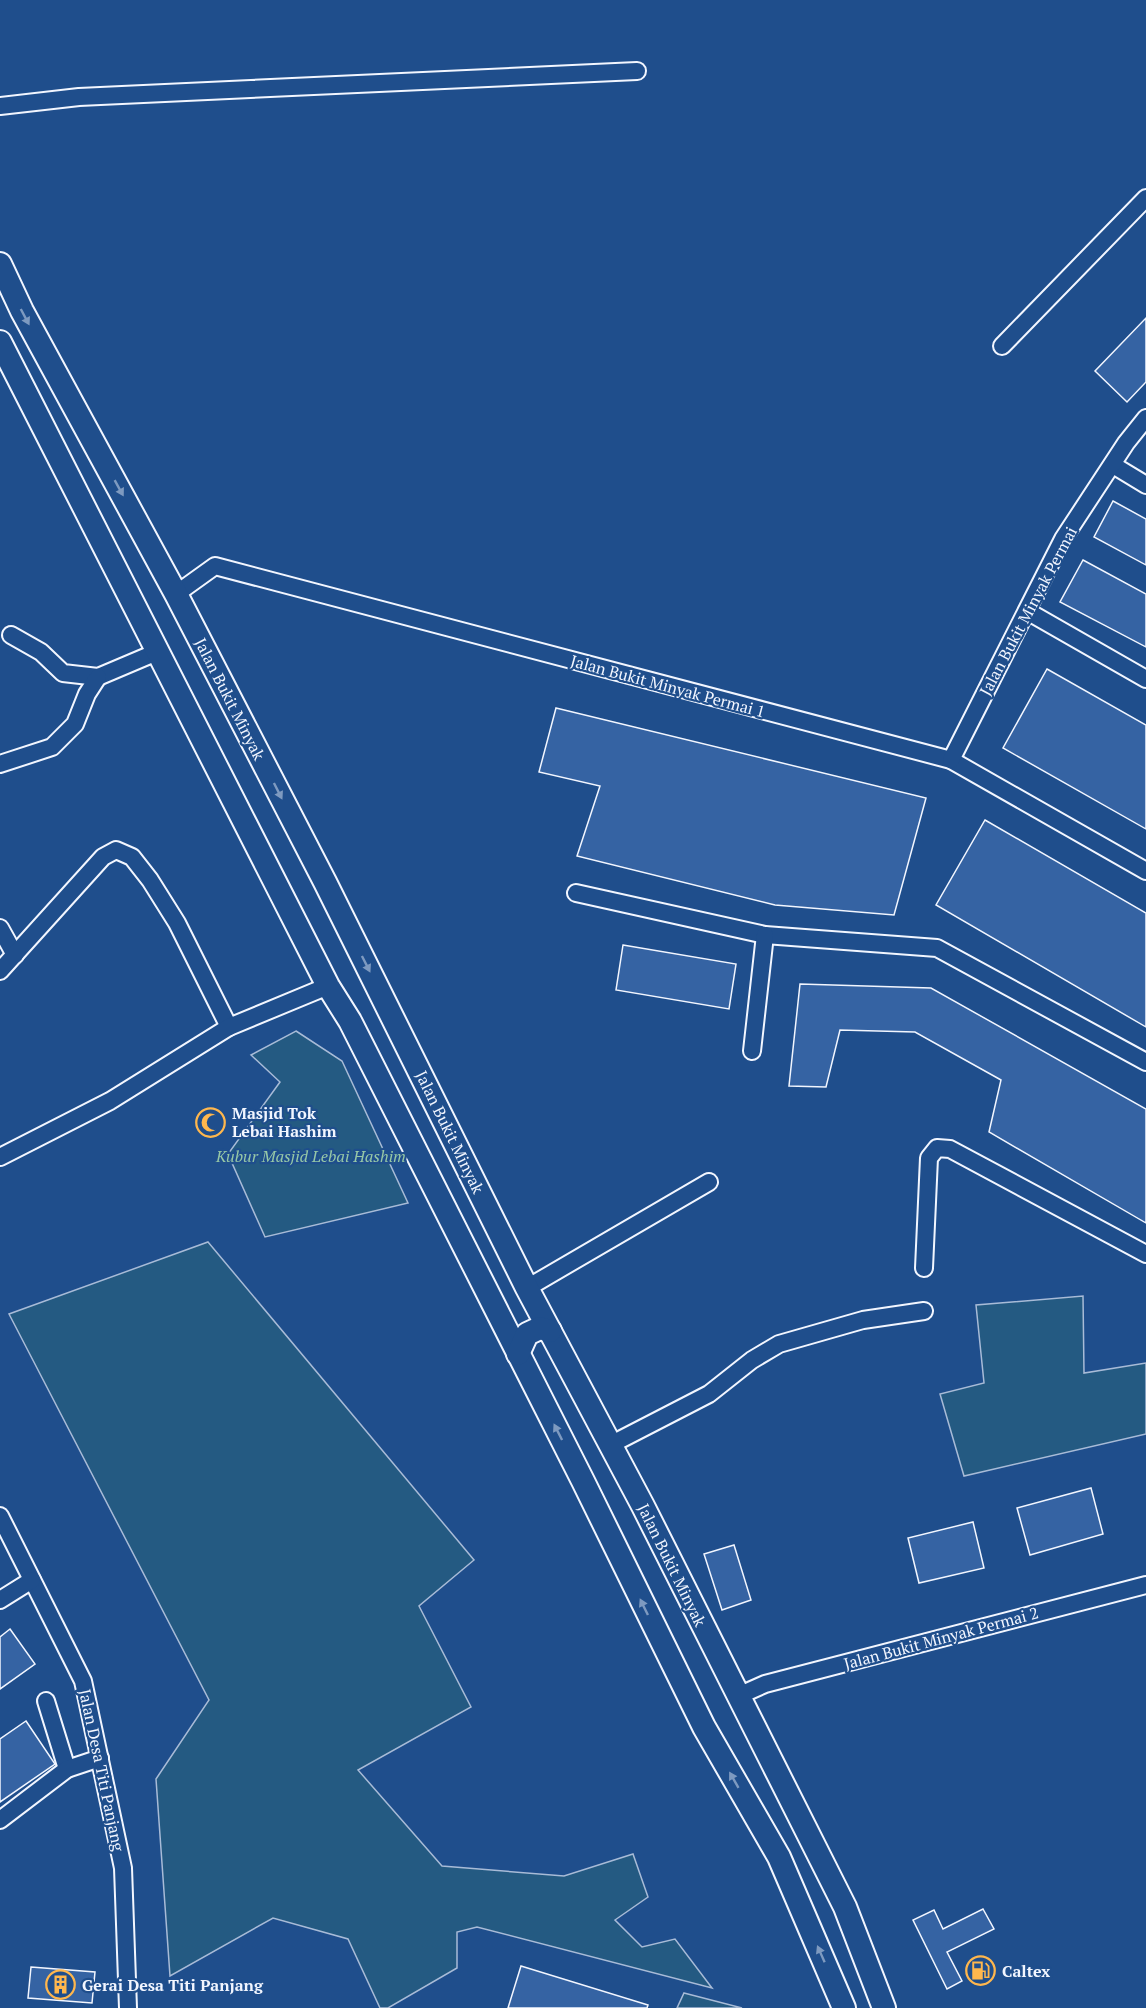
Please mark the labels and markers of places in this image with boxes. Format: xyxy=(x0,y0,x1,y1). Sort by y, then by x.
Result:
place label: Masjid Tok Lebai Hashim xyxy=(232,1102,337,1142)
mosque icon: Masjid Tok Lebai Hashim xyxy=(195,1106,227,1138)
fuel station icon: Caltex xyxy=(965,1955,997,1987)
place label: Caltex xyxy=(1002,1960,1050,1982)
building icon: Gerai Desa Titi Panjang xyxy=(45,1969,77,2001)
place label: Gerai Desa Titi Panjang xyxy=(82,1974,264,1996)

